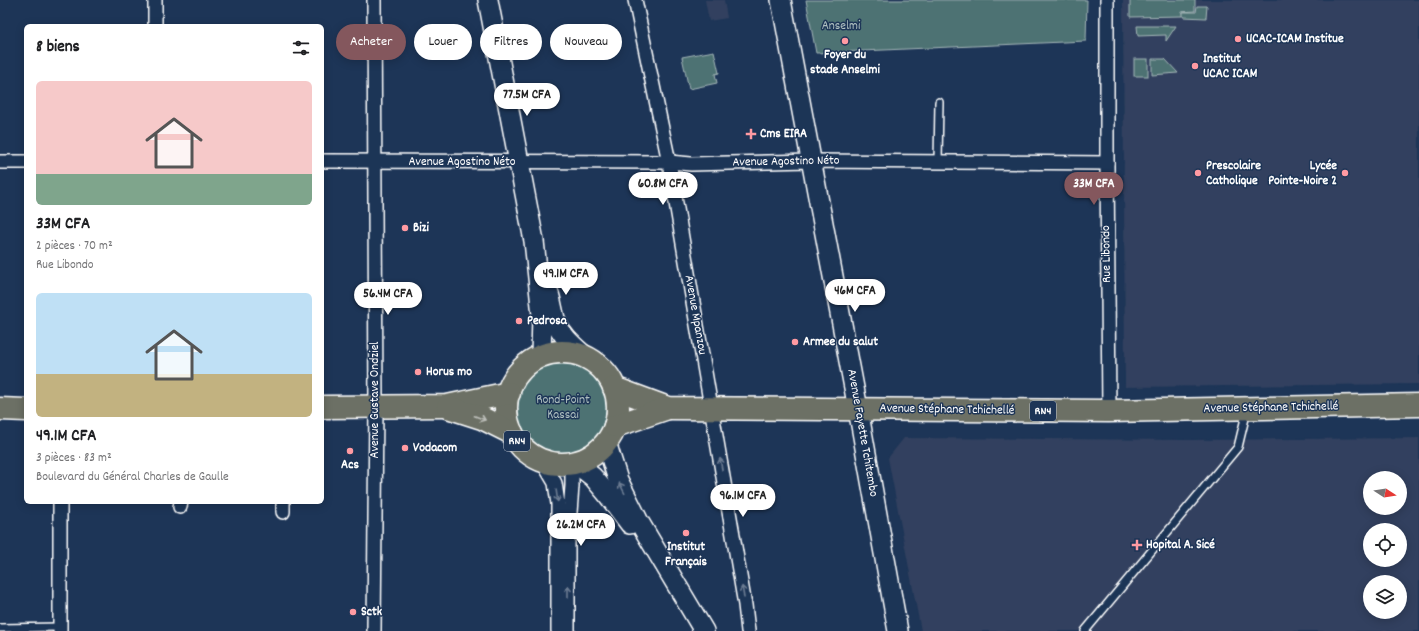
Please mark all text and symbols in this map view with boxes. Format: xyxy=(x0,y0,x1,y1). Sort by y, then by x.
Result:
park label: Anselmi xyxy=(822,17,861,36)
chip: Acheter xyxy=(336,24,406,60)
chip: Louer xyxy=(414,24,472,60)
chip: Filtres xyxy=(480,24,542,60)
chip: Nouveau xyxy=(550,24,622,60)
place label: UCAC-ICAM Institue xyxy=(1246,30,1344,49)
marker: UCAC-ICAM Institue xyxy=(1233,34,1243,44)
text: 8 biens xyxy=(36,36,80,60)
marker: Foyer du stade Anselmi xyxy=(840,36,850,46)
icon: filters xyxy=(290,37,312,59)
place label: Foyer du stade Anselmi xyxy=(810,46,881,80)
place label: Institut UCAC ICAM xyxy=(1203,50,1258,84)
marker: Institut UCAC ICAM xyxy=(1190,61,1200,71)
pin: 77.5M CFA xyxy=(481,83,573,117)
text: 77.5M CFA xyxy=(503,86,551,105)
icon: home xyxy=(138,107,210,179)
place label: Cms EIRA xyxy=(760,125,807,144)
marker: Cms EIRA xyxy=(745,128,757,140)
street label: Avenue Agostino Néto xyxy=(732,152,840,172)
street label: Avenue Agostino Néto xyxy=(408,153,516,172)
place label: Prescolaire Catholique xyxy=(1206,157,1261,191)
place label: Lycée Pointe-Noire 2 xyxy=(1268,157,1337,191)
marker: Prescolaire Catholique xyxy=(1193,168,1203,178)
marker: Lycée Pointe-Noire 2 xyxy=(1340,168,1350,178)
pin: 60.8M CFA xyxy=(617,172,709,206)
pin: 33M CFA xyxy=(1057,172,1131,206)
text: 60.8M CFA xyxy=(638,175,688,194)
text: 33M CFA xyxy=(1073,175,1115,194)
text: 33M CFA xyxy=(36,213,90,237)
place label: Bizi xyxy=(413,219,429,238)
marker: Bizi xyxy=(400,223,410,233)
street label: Rue Libondo xyxy=(1097,225,1117,283)
text: 2 pièces · 70 m² xyxy=(36,237,113,256)
text: Rue Libondo xyxy=(36,256,94,275)
pin: 49.1M CFA xyxy=(520,262,612,296)
text: 49.1M CFA xyxy=(543,265,589,284)
street label: Avenue Mpanzou xyxy=(679,274,711,356)
pin: 46M CFA xyxy=(818,279,892,313)
pin: 56.4M CFA xyxy=(342,282,434,316)
text: 46M CFA xyxy=(834,282,876,301)
text: 56.4M CFA xyxy=(363,285,413,304)
place label: Pedrosa xyxy=(527,312,568,331)
marker: Pedrosa xyxy=(514,316,524,326)
icon: home xyxy=(138,319,210,391)
place label: Armee du salut xyxy=(803,333,878,352)
marker: Armee du salut xyxy=(790,337,800,347)
street label: Avenue Gustave Ondziel xyxy=(366,342,385,458)
place label: Horus mo xyxy=(426,363,472,382)
marker: Horus mo xyxy=(413,367,423,377)
street label: Avenue Fayette Tchitembo xyxy=(841,368,883,499)
park label: Rond-Point Kassai xyxy=(536,391,590,425)
street label: Avenue Stéphane Tchichellé xyxy=(1203,397,1339,419)
street label: Avenue Stéphane Tchichellé xyxy=(879,399,1015,421)
road number: RN4 xyxy=(1030,401,1056,421)
one-way arrow xyxy=(474,414,486,422)
text: 49.1M CFA xyxy=(36,425,97,449)
road number: RN4 xyxy=(504,431,530,451)
place label: Vodacom xyxy=(413,439,457,458)
marker: Vodacom xyxy=(400,443,410,453)
marker: Acs xyxy=(345,446,355,456)
text: 3 pièces · 83 m² xyxy=(36,449,112,468)
place label: Acs xyxy=(341,456,359,475)
one-way arrow xyxy=(716,458,724,471)
text: Boulevard du Général Charles de Gaulle xyxy=(36,468,229,487)
north arrow xyxy=(1363,471,1407,515)
map controls xyxy=(1363,471,1407,619)
one-way arrow xyxy=(617,482,625,494)
pin: 96.1M CFA xyxy=(697,484,789,518)
text: 96.1M CFA xyxy=(719,487,767,506)
one-way arrow xyxy=(553,489,561,502)
pin: 26.2M CFA xyxy=(535,513,627,547)
text: 26.2M CFA xyxy=(556,516,606,535)
button: locate xyxy=(1363,523,1407,567)
marker: Institut Français xyxy=(681,528,691,538)
place label: Hopital A. Sicé xyxy=(1146,536,1215,555)
place label: Institut Français xyxy=(665,538,707,572)
marker: Hopital A. Sicé xyxy=(1131,539,1143,551)
button: layers xyxy=(1363,575,1407,619)
one-way arrow xyxy=(564,586,572,599)
one-way arrow xyxy=(739,586,747,599)
place label: Sctk xyxy=(361,603,383,622)
marker: Sctk xyxy=(348,607,358,617)

